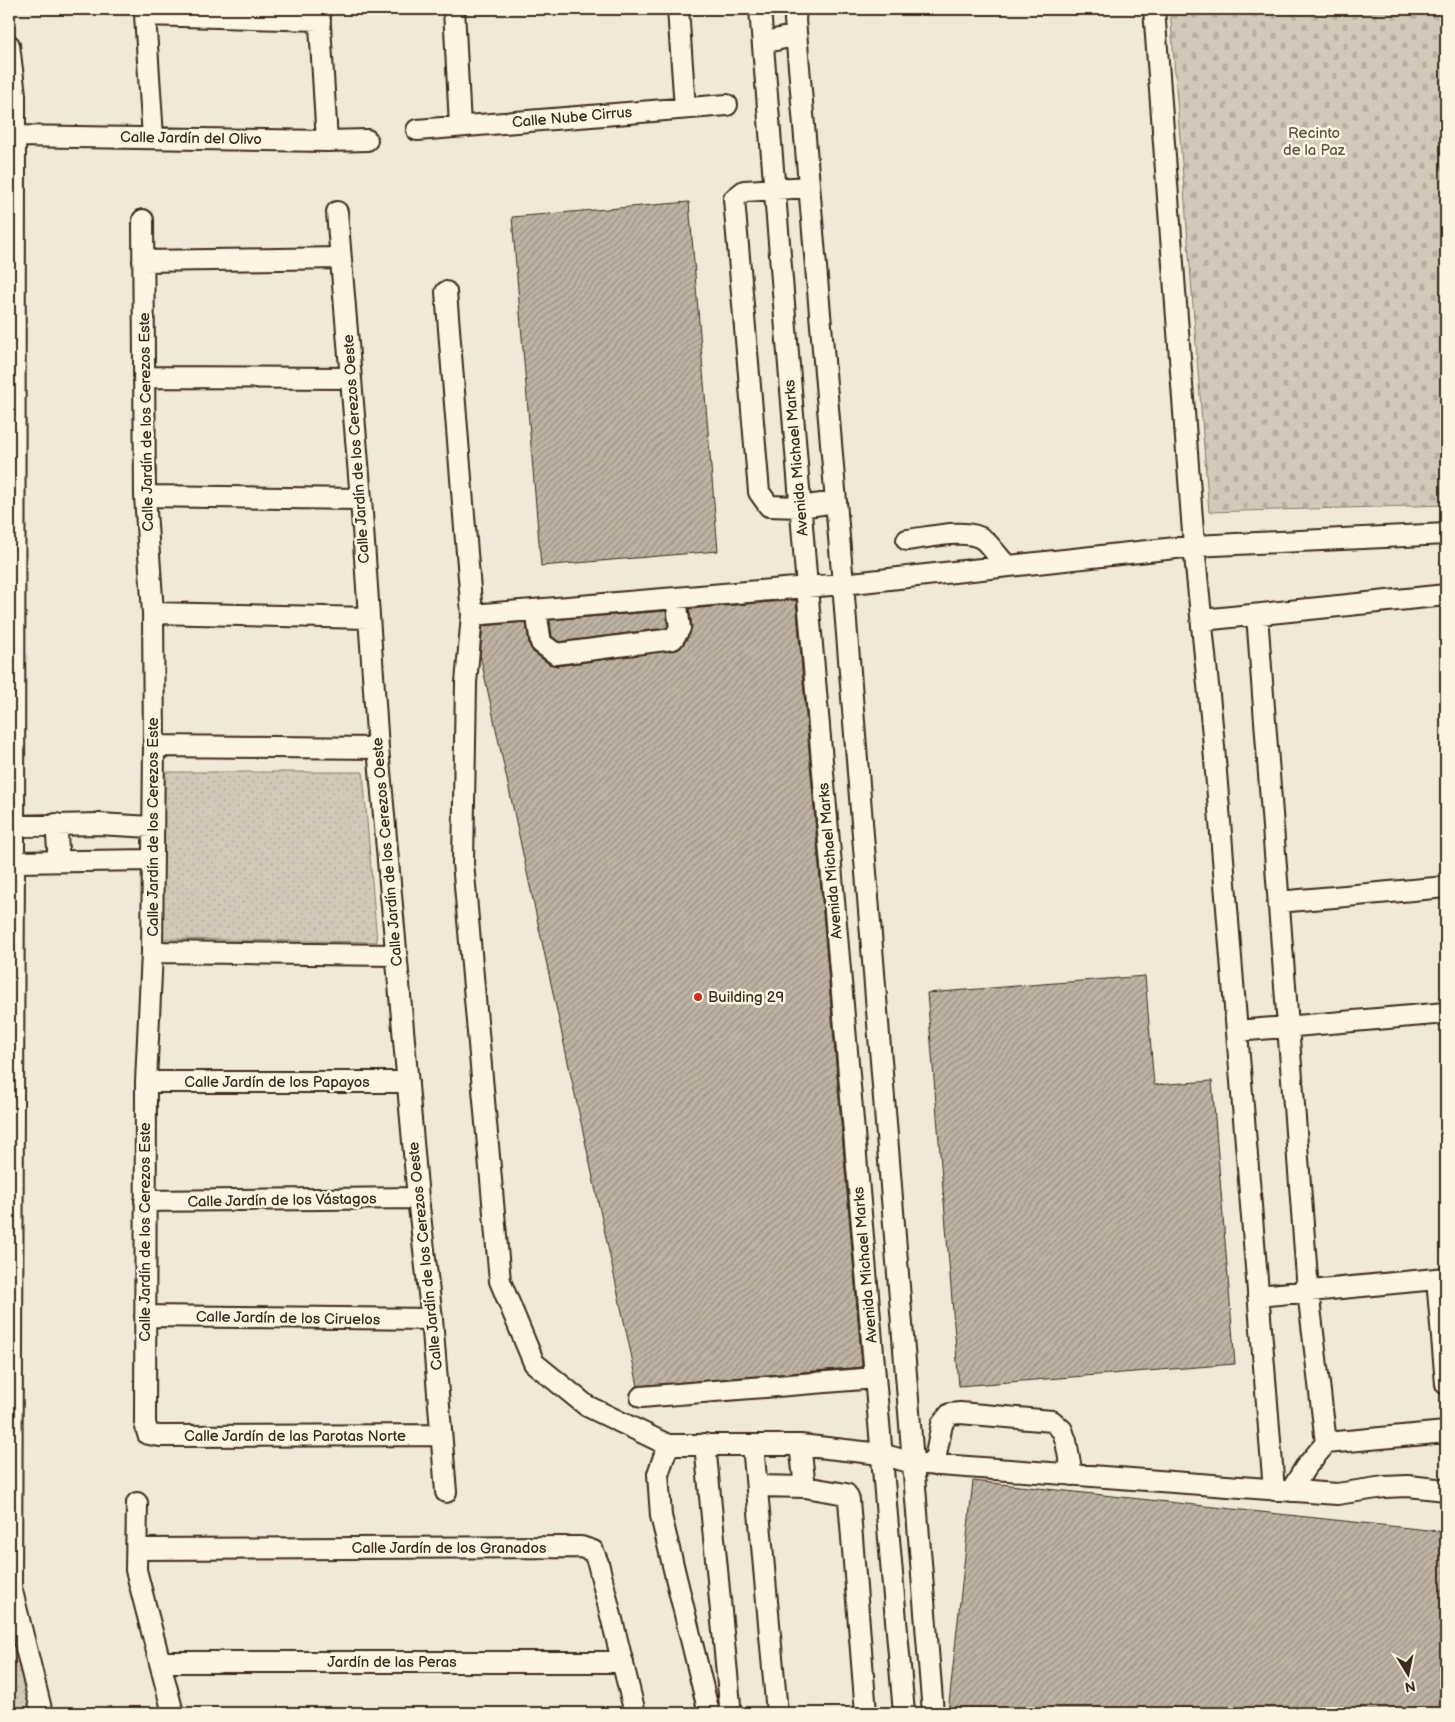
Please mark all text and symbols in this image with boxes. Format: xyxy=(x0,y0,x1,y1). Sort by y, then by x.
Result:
street label: Calle Nube Cirrus xyxy=(511,103,633,132)
park label: Recinto de la Paz xyxy=(1283,124,1346,160)
street label: Calle Jardín del Olivo xyxy=(120,128,262,149)
street label: Calle Jardín de los Cerezos Este xyxy=(135,312,158,532)
street label: Calle Jardín de los Cerezos Oeste xyxy=(339,334,374,564)
street label: Avenida Michael Marks xyxy=(780,378,813,537)
street label: Calle Jardín de los Cerezos Este xyxy=(144,717,163,937)
street label: Calle Jardín de los Cerezos Oeste xyxy=(368,737,407,967)
street label: Avenida Michael Marks xyxy=(814,781,847,940)
place label: Building 29 xyxy=(708,988,784,1007)
marker: Building 29 xyxy=(692,991,704,1003)
street label: Calle Jardín de los Papayos xyxy=(184,1073,370,1092)
street label: Calle Jardín de los Cerezos Este xyxy=(136,1122,155,1342)
street label: Calle Jardín de los Cerezos Oeste xyxy=(404,1141,447,1371)
street label: Avenida Michael Marks xyxy=(849,1185,882,1344)
street label: Calle Jardín de los Vástagos xyxy=(187,1189,377,1212)
street label: Calle Jardín de los Ciruelos xyxy=(196,1307,381,1330)
street label: Calle Jardín de las Parotas Norte xyxy=(184,1427,406,1446)
street label: Calle Jardín de los Granados xyxy=(352,1539,547,1558)
north arrow xyxy=(1382,1650,1432,1700)
street label: Jardín de las Peras xyxy=(327,1653,457,1672)
text: N xyxy=(1404,1677,1417,1696)

